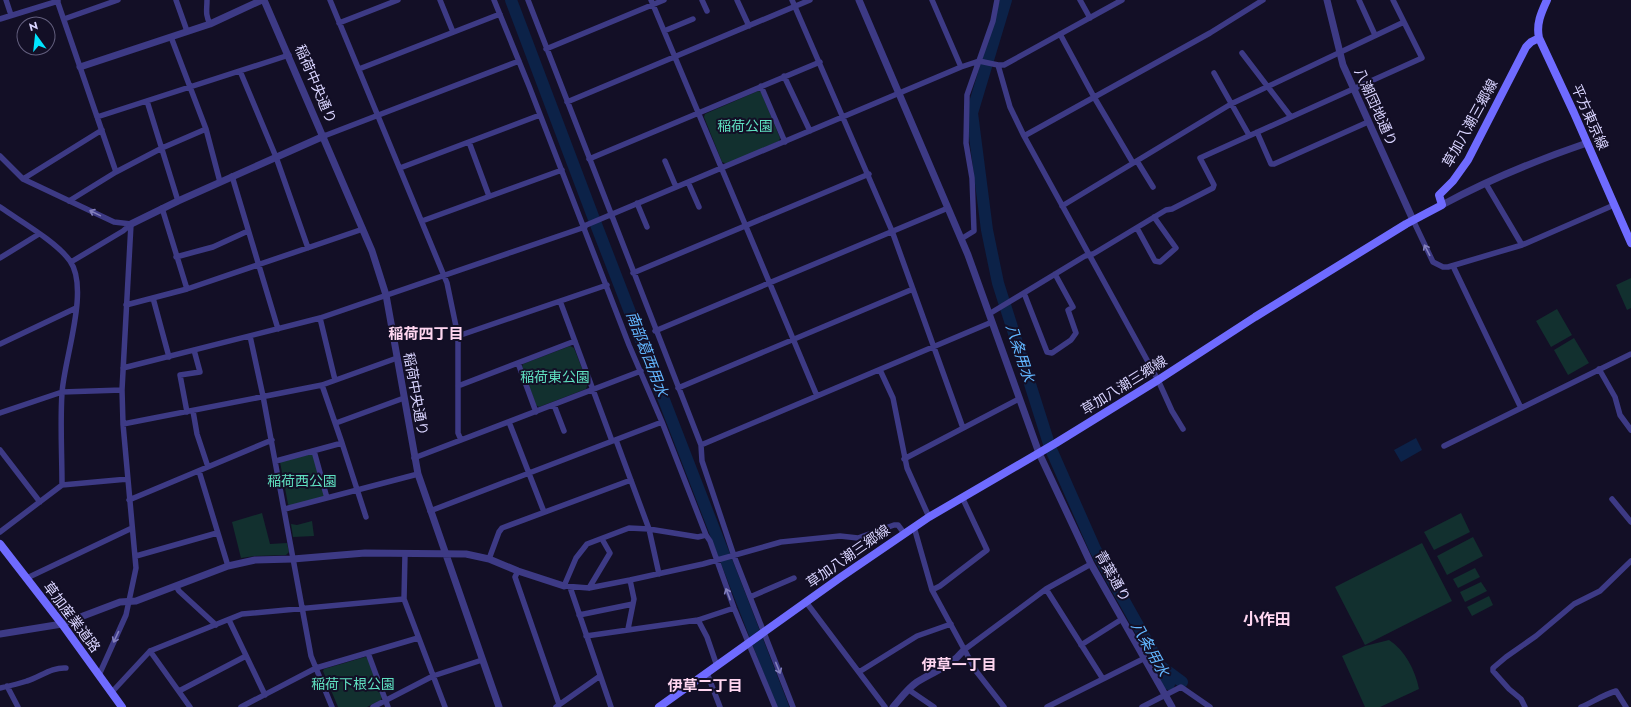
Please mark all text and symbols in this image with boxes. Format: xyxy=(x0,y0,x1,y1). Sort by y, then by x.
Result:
north arrow xyxy=(16,16,56,56)
text: N xyxy=(27,17,40,35)
street label: 稲荷中央通り xyxy=(290,41,342,127)
street label: 八潮団地通り xyxy=(1350,65,1402,149)
street label: 草加八潮三郷線 xyxy=(1437,75,1503,171)
street label: 平方東京線 xyxy=(1567,81,1613,153)
park label: 稲荷公園 xyxy=(717,116,773,136)
one-way arrow xyxy=(89,209,101,216)
one-way arrow xyxy=(1423,245,1431,257)
water label: 南部葛西用水 xyxy=(621,308,674,402)
water label: 八条用水 xyxy=(1000,321,1040,387)
district label: 稲荷四丁目 xyxy=(388,323,464,345)
street label: 稲荷中央通り xyxy=(399,351,433,437)
street label: 草加八潮三郷線 xyxy=(1077,351,1171,419)
park label: 稲荷東公園 xyxy=(520,367,590,387)
park label: 稲荷西公園 xyxy=(267,471,337,491)
street label: 草加八潮三郷線 xyxy=(802,520,894,592)
street label: 青葉通り xyxy=(1091,547,1135,605)
street label: 草加産業道路 xyxy=(39,577,105,657)
one-way arrow xyxy=(724,589,732,601)
district label: 小作田 xyxy=(1243,608,1291,631)
water label: 八条用水 xyxy=(1126,617,1175,682)
one-way arrow xyxy=(112,631,119,643)
district label: 伊草一丁目 xyxy=(921,654,997,676)
one-way arrow xyxy=(774,662,782,674)
park label: 稲荷下根公園 xyxy=(311,674,395,694)
district label: 伊草二丁目 xyxy=(667,675,743,697)

